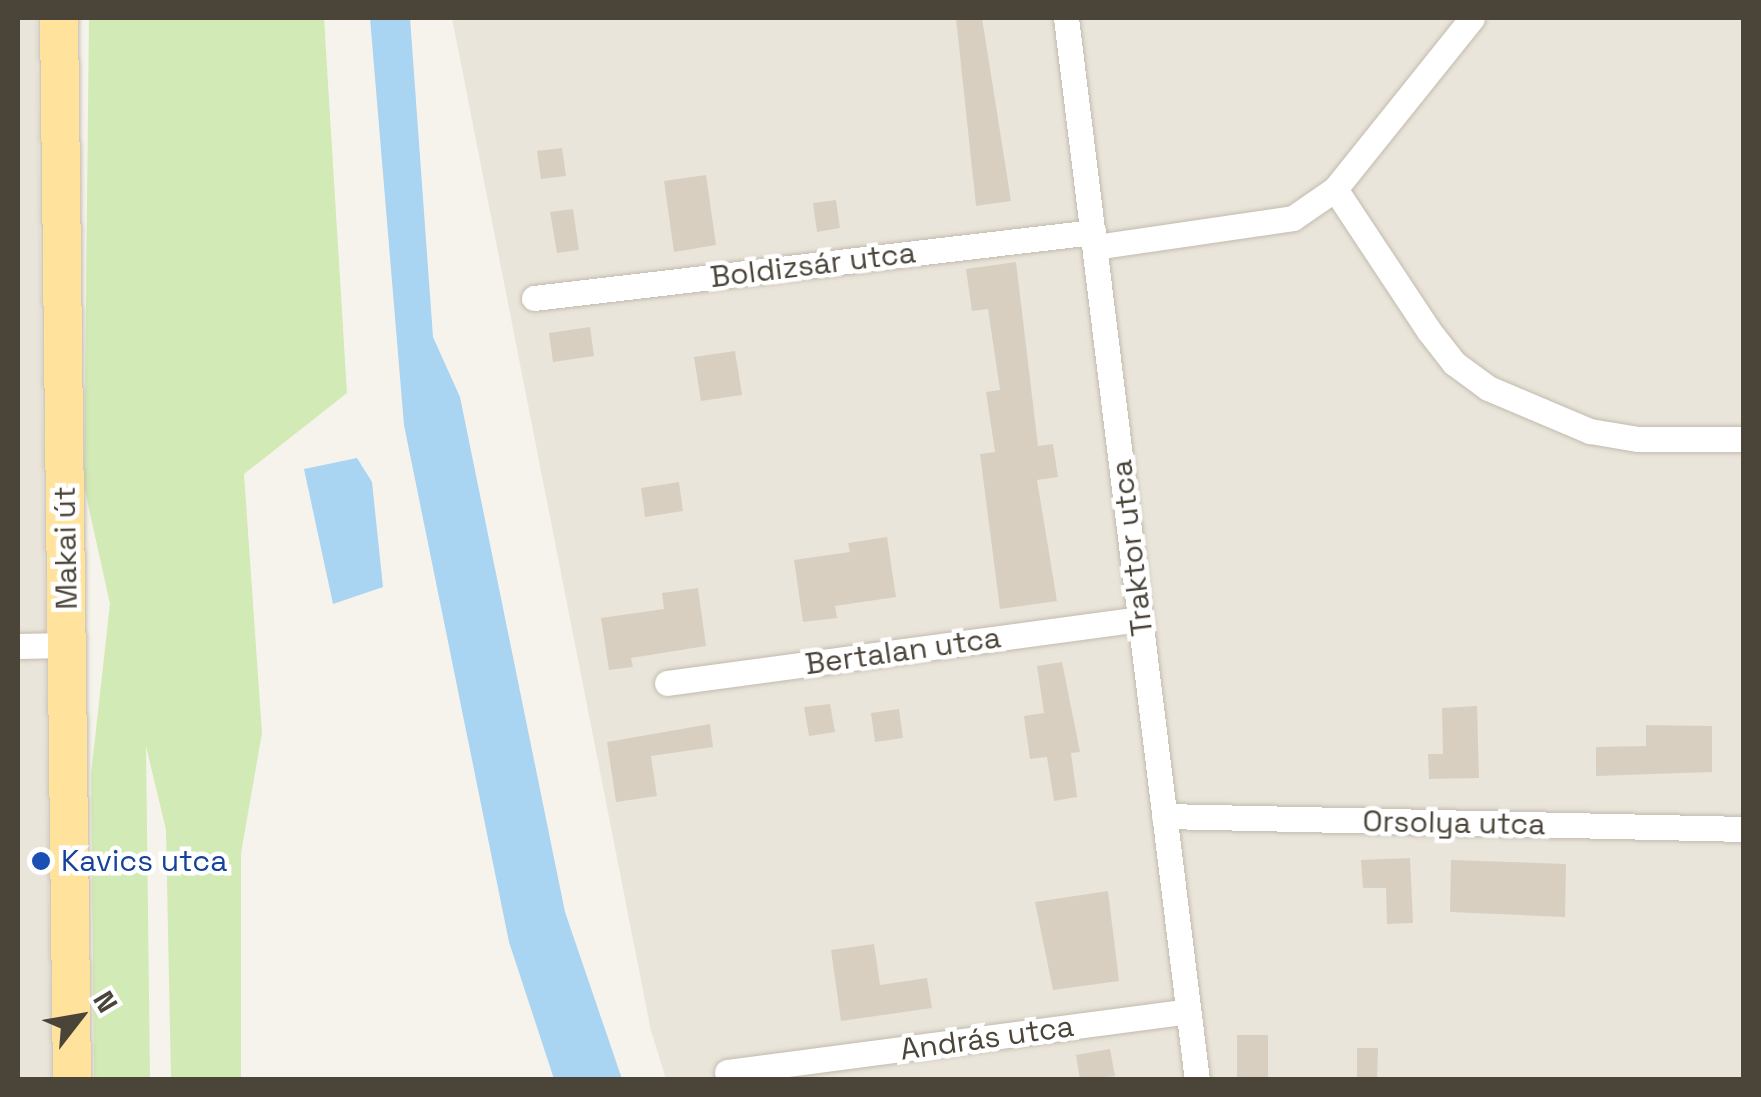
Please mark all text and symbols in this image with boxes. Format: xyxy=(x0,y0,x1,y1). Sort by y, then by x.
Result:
street label: Boldizsár utca xyxy=(708,235,918,295)
street label: Traktor utca xyxy=(1103,458,1161,638)
street label: Makai út xyxy=(47,486,85,610)
street label: Bertalan utca xyxy=(803,619,1003,683)
street label: Orsolya utca xyxy=(1362,803,1546,843)
place label: Kavics utca xyxy=(61,843,228,879)
marker: Kavics utca xyxy=(30,850,52,872)
north arrow xyxy=(30,967,130,1067)
text: N xyxy=(85,984,126,1019)
street label: András utca xyxy=(898,1008,1076,1068)

